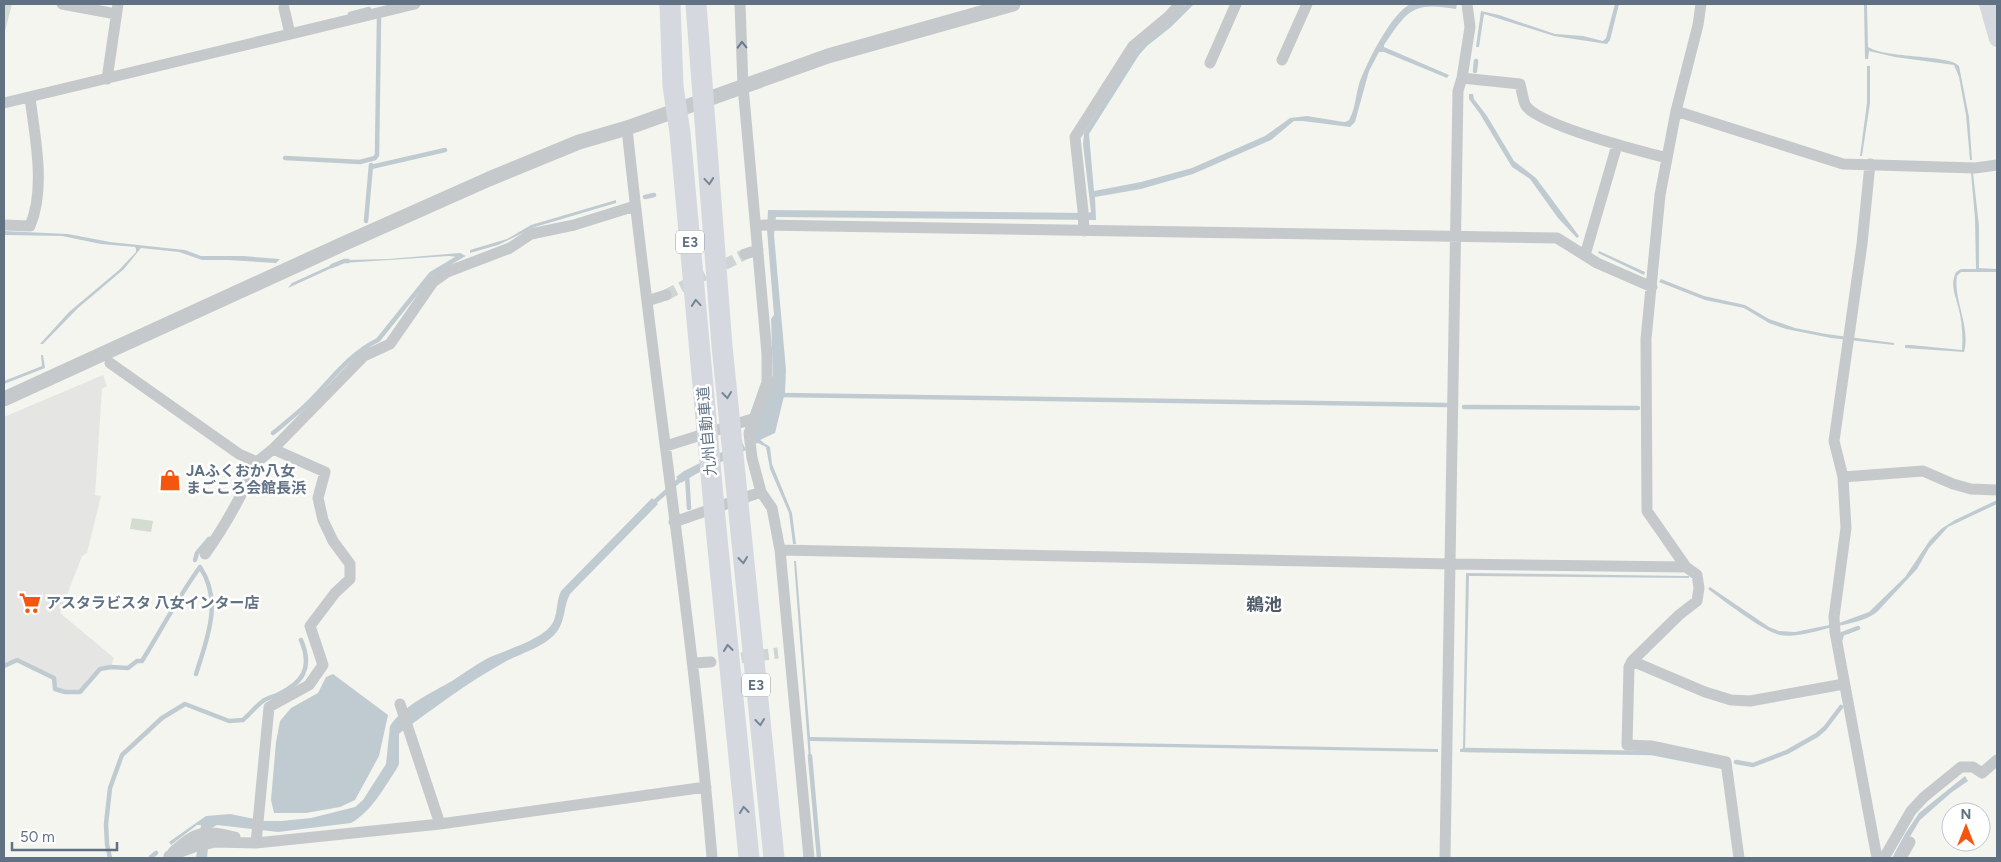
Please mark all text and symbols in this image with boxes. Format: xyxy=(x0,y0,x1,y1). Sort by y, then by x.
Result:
one-way arrow xyxy=(737,41,747,48)
one-way arrow xyxy=(703,177,714,185)
road number: E3 xyxy=(676,230,704,253)
one-way arrow xyxy=(690,299,701,307)
street label: 九州自動車道 xyxy=(694,385,720,477)
one-way arrow xyxy=(721,391,732,399)
place label: JAふくおか八女 まごころ会館長浜 xyxy=(186,462,307,497)
shop icon: JAふくおか八女 まごころ会館長浜 xyxy=(157,467,183,493)
one-way arrow xyxy=(737,557,748,565)
supermarket icon: アスタラビスタ 八女インター店 xyxy=(17,590,43,616)
place label: アスタラビスタ 八女インター店 xyxy=(46,594,260,612)
district label: 鵜池 xyxy=(1246,594,1282,616)
one-way arrow xyxy=(723,644,734,652)
road number: E3 xyxy=(742,674,770,696)
one-way arrow xyxy=(754,718,765,726)
north arrow xyxy=(1941,802,1991,852)
one-way arrow xyxy=(739,805,750,813)
text: N xyxy=(1961,806,1971,823)
scale bar xyxy=(12,820,118,852)
text: 50 m xyxy=(20,828,55,846)

